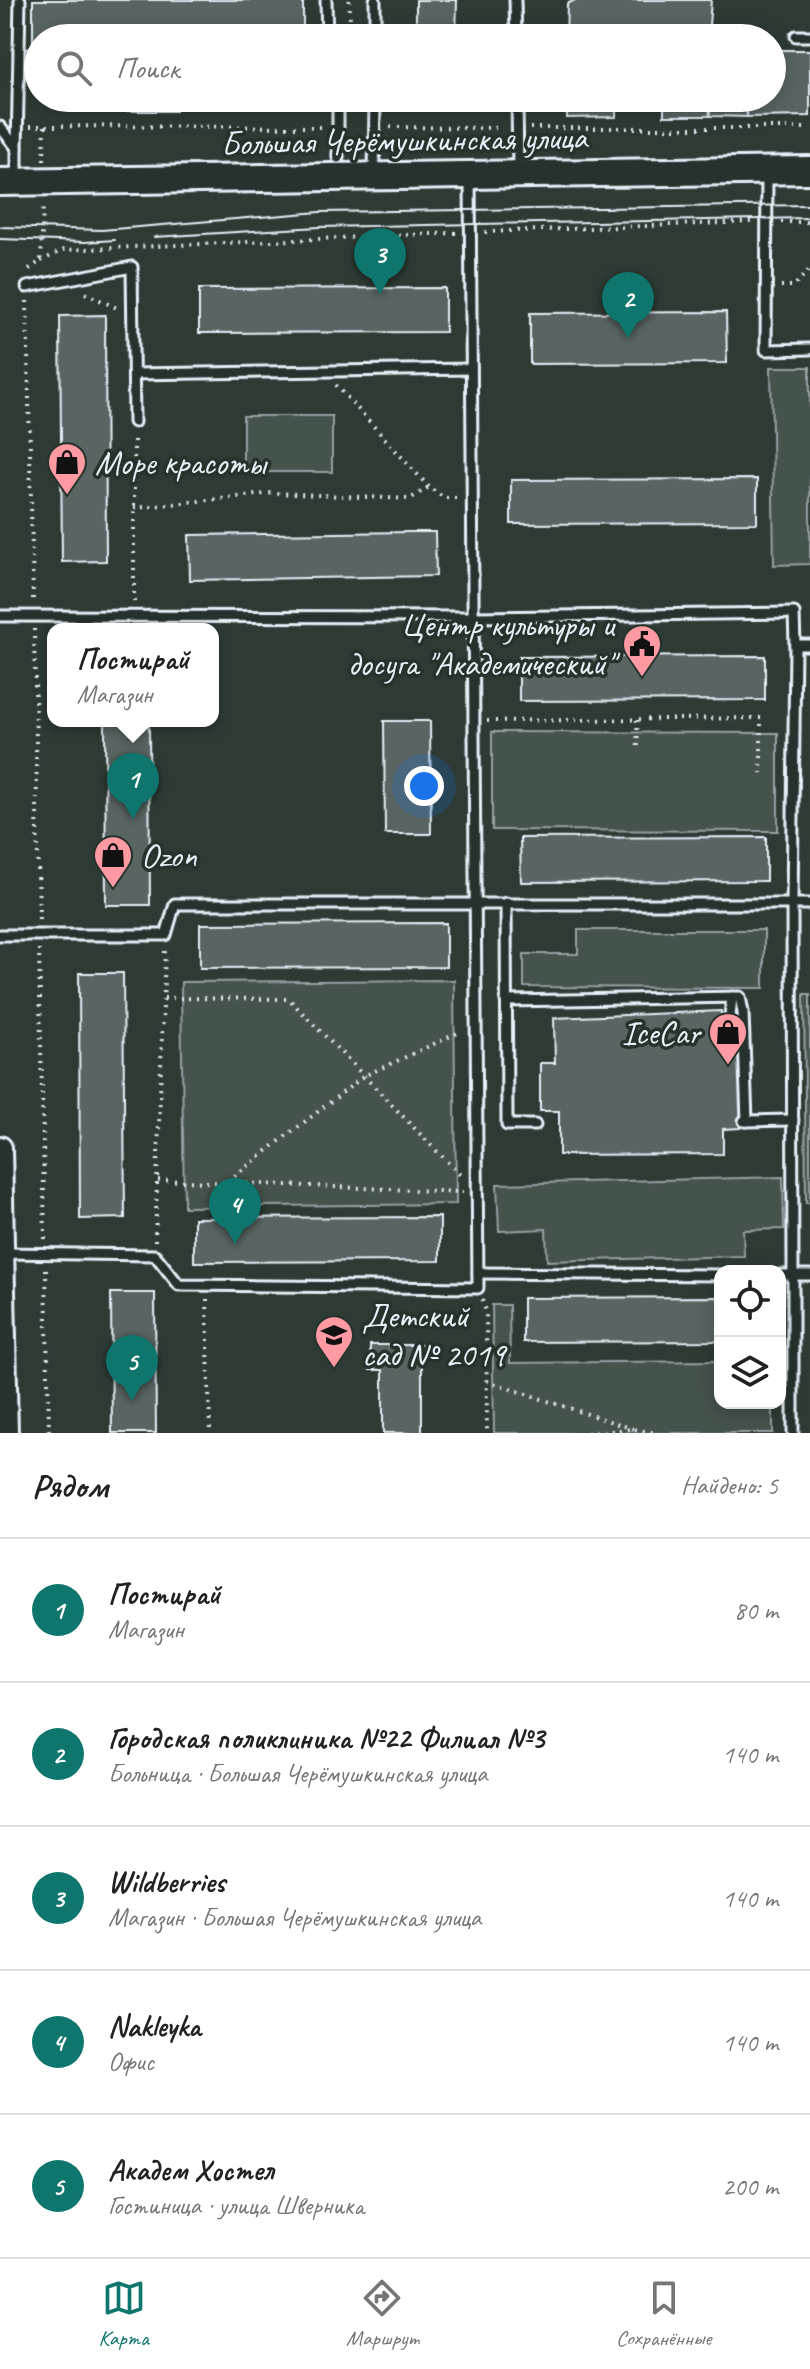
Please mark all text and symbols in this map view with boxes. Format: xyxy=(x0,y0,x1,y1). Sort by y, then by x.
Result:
search box xyxy=(24,24,786,112)
icon: search xyxy=(52,46,96,90)
text: Поиск xyxy=(116,49,179,87)
street label: Большая Черёмушкинская улица xyxy=(221,115,590,165)
pin: 3 xyxy=(354,228,406,294)
pin: 2 xyxy=(602,272,654,338)
shop icon: Море красоты xyxy=(46,441,88,496)
place label: Море красоты xyxy=(95,441,269,484)
place label: Центр культуры и досуга "Академический" xyxy=(348,603,621,685)
popup xyxy=(47,623,219,727)
public building icon: Центр культуры и досуга "Академический" xyxy=(621,623,663,678)
text: Постирай xyxy=(77,640,189,678)
text: Магазин xyxy=(77,678,153,711)
pin: 1 xyxy=(107,753,159,819)
your location xyxy=(404,766,444,806)
shop icon: Ozon xyxy=(92,834,134,889)
place label: Ozon xyxy=(141,834,198,877)
place label: IceCar xyxy=(622,1011,703,1054)
shop icon: IceCar xyxy=(707,1011,749,1066)
pin: 4 xyxy=(209,1178,261,1244)
map controls xyxy=(714,1265,786,1409)
button: locate xyxy=(714,1265,786,1337)
place label: Детский сад № 2019 xyxy=(362,1294,508,1376)
school or university icon: Детский сад № 2019 xyxy=(313,1314,355,1369)
pin: 5 xyxy=(106,1335,158,1401)
button: layers xyxy=(714,1337,786,1409)
text: Рядом xyxy=(32,1464,108,1507)
text: Найдено: 5 xyxy=(681,1469,778,1502)
text: Постирай xyxy=(108,1575,221,1613)
text: 1 xyxy=(52,1594,64,1627)
text: 80 m xyxy=(734,1594,778,1627)
text: Магазин xyxy=(108,1613,184,1646)
text: Городская поликлиника №22 Филиал №3 xyxy=(108,1719,544,1757)
text: 2 xyxy=(52,1738,64,1771)
text: 140 m xyxy=(722,1738,778,1771)
text: Больница · Большая Черёмушкинская улица xyxy=(108,1757,487,1790)
text: Wildberries xyxy=(108,1863,225,1901)
text: 3 xyxy=(52,1882,64,1915)
text: 140 m xyxy=(722,1882,778,1915)
text: Магазин · Большая Черёмушкинская улица xyxy=(108,1901,481,1934)
text: Nakleyka xyxy=(108,2007,201,2045)
text: 4 xyxy=(52,2026,64,2059)
text: 140 m xyxy=(722,2026,778,2059)
text: Офис xyxy=(108,2045,154,2078)
text: Академ Хостел xyxy=(108,2151,274,2189)
text: 5 xyxy=(52,2170,64,2203)
text: 200 m xyxy=(722,2170,778,2203)
text: Гостиница · улица Шверника xyxy=(108,2189,364,2222)
tab: Карта xyxy=(99,2276,149,2352)
tab: Маршрут xyxy=(346,2276,419,2352)
tab: Сохранённые xyxy=(616,2276,711,2352)

